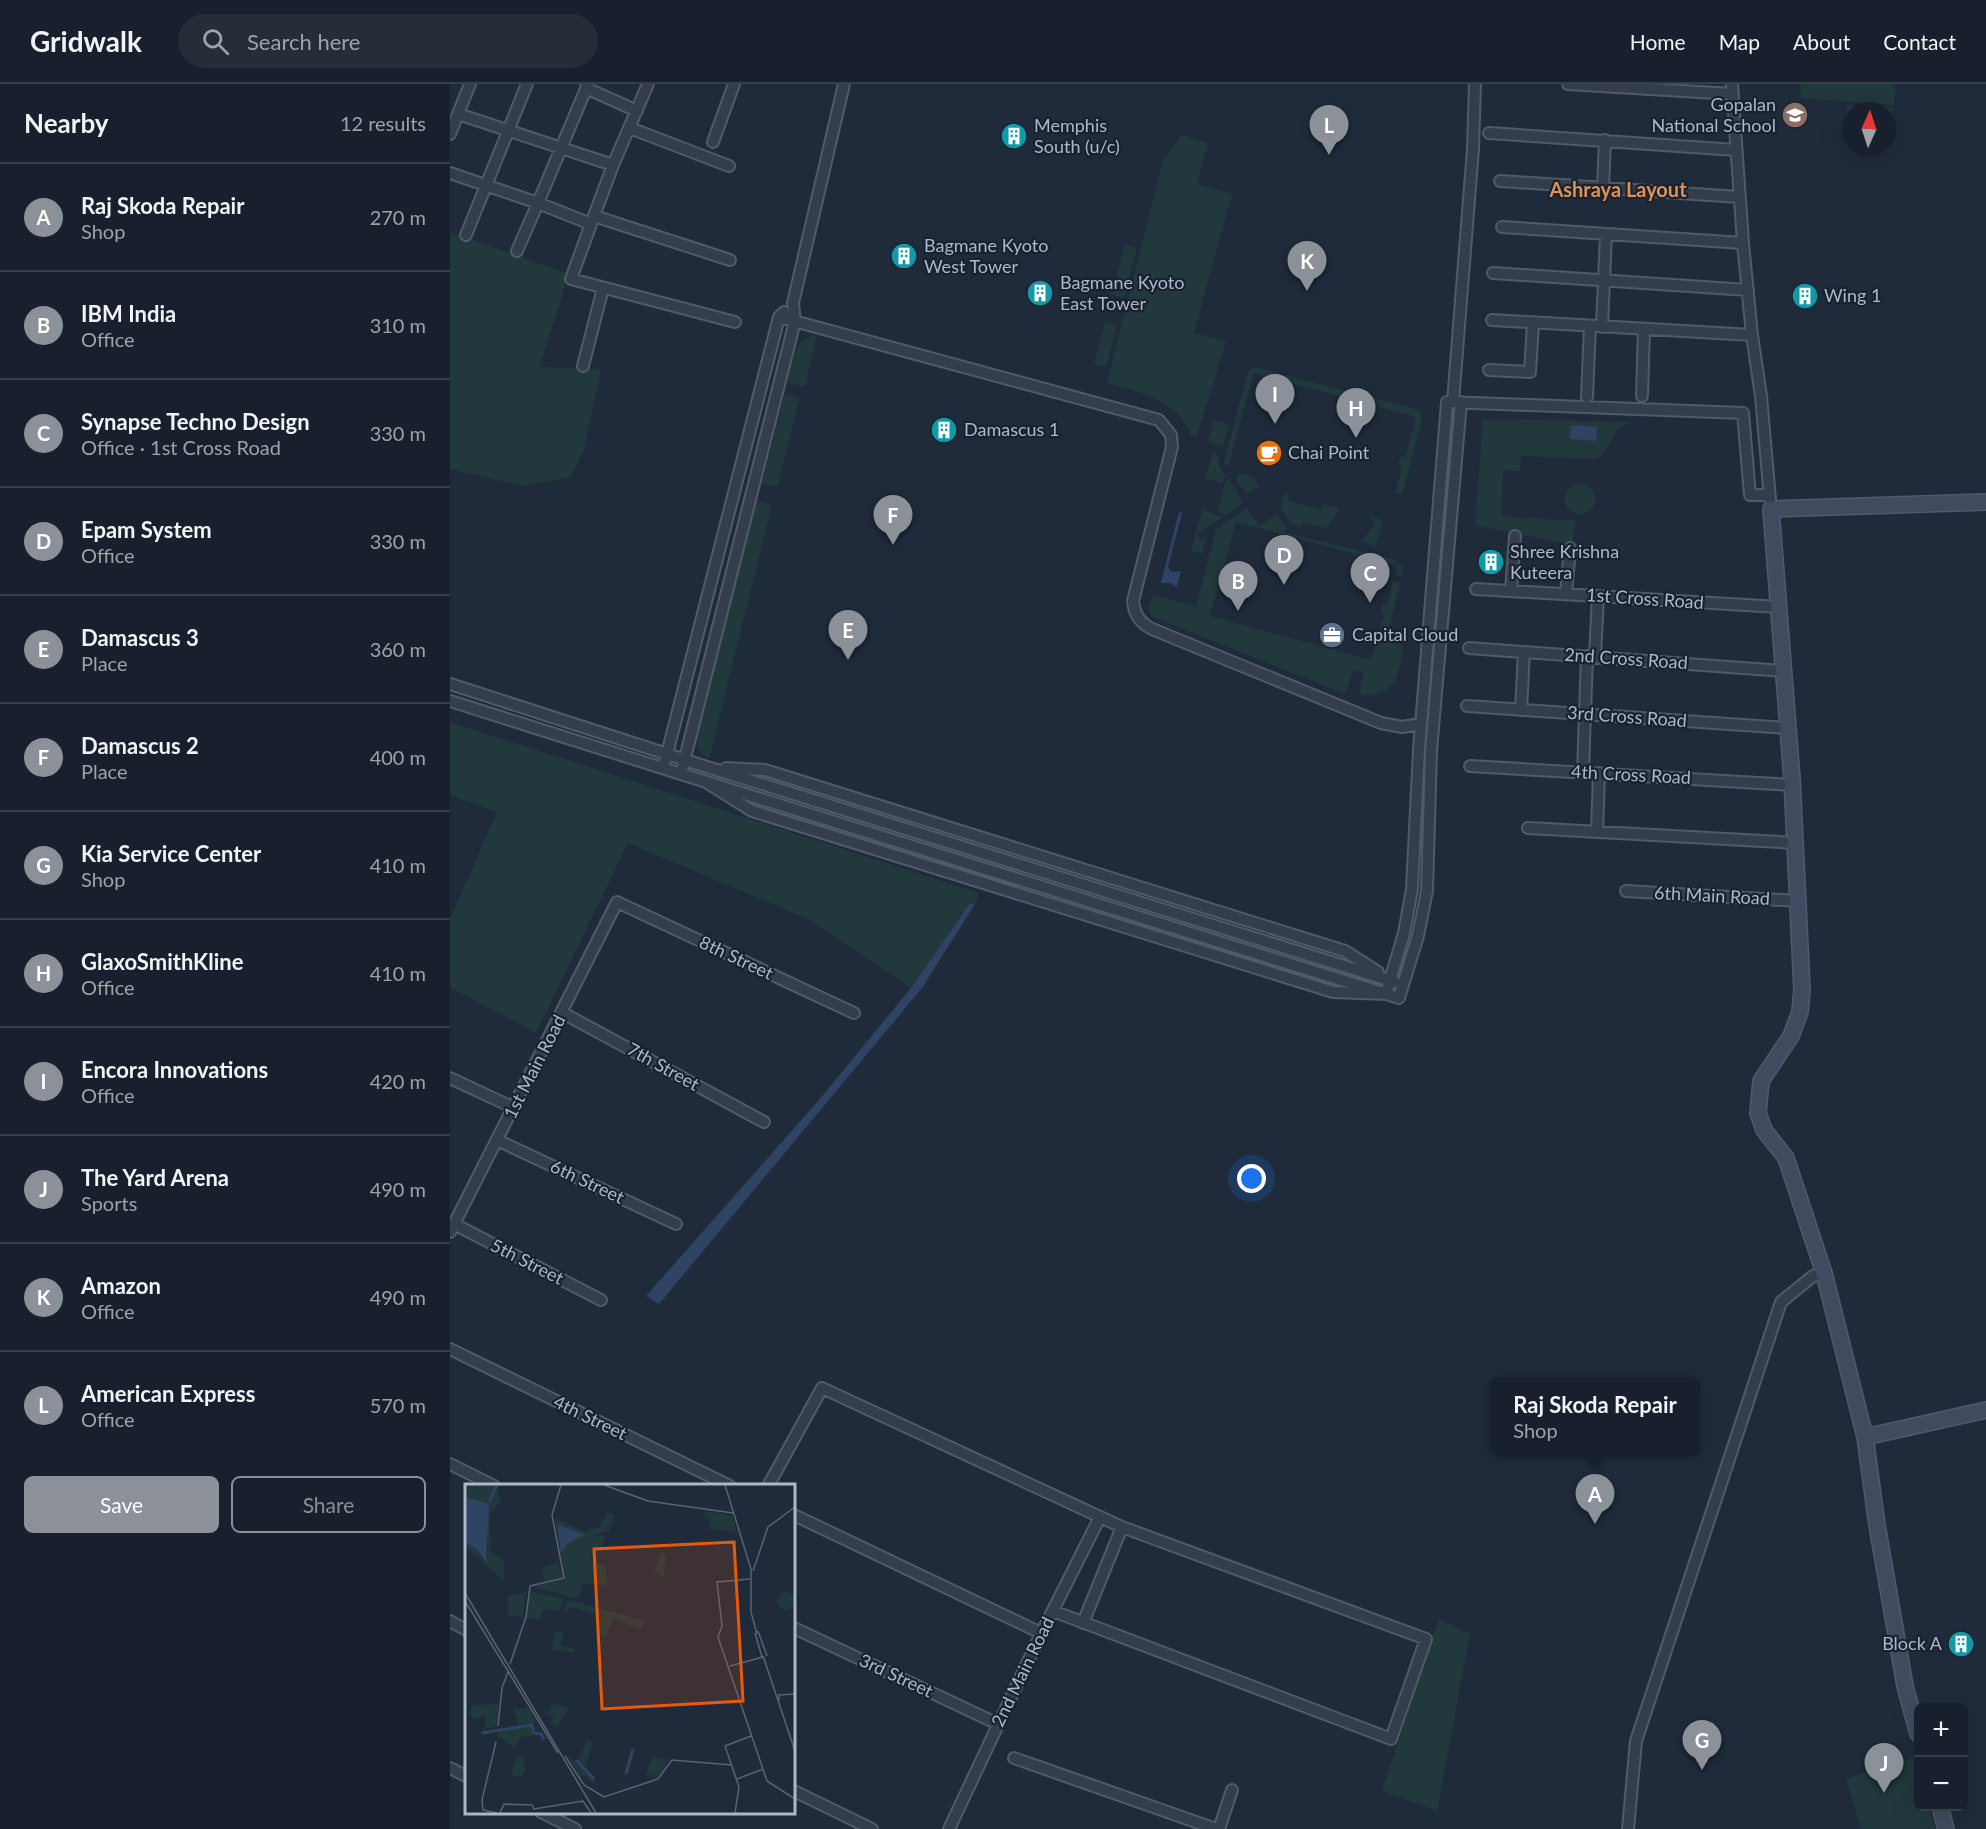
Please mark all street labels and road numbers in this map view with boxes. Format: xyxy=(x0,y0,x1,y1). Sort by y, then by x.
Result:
street label: 1st Cross Road xyxy=(1586,583,1705,613)
street label: 2nd Cross Road xyxy=(1564,643,1689,673)
street label: 3rd Cross Road xyxy=(1567,701,1688,731)
street label: 4th Cross Road xyxy=(1571,760,1692,788)
street label: 6th Main Road xyxy=(1654,881,1770,909)
street label: 8th Street xyxy=(696,930,777,984)
street label: 1st Main Road xyxy=(499,1011,570,1122)
street label: 7th Street xyxy=(624,1037,704,1095)
street label: 6th Street xyxy=(547,1154,628,1208)
street label: 5th Street xyxy=(487,1233,568,1289)
street label: 4th Street xyxy=(550,1390,631,1445)
street label: 2nd Main Road xyxy=(986,1613,1058,1730)
street label: 3rd Street xyxy=(856,1648,937,1702)

